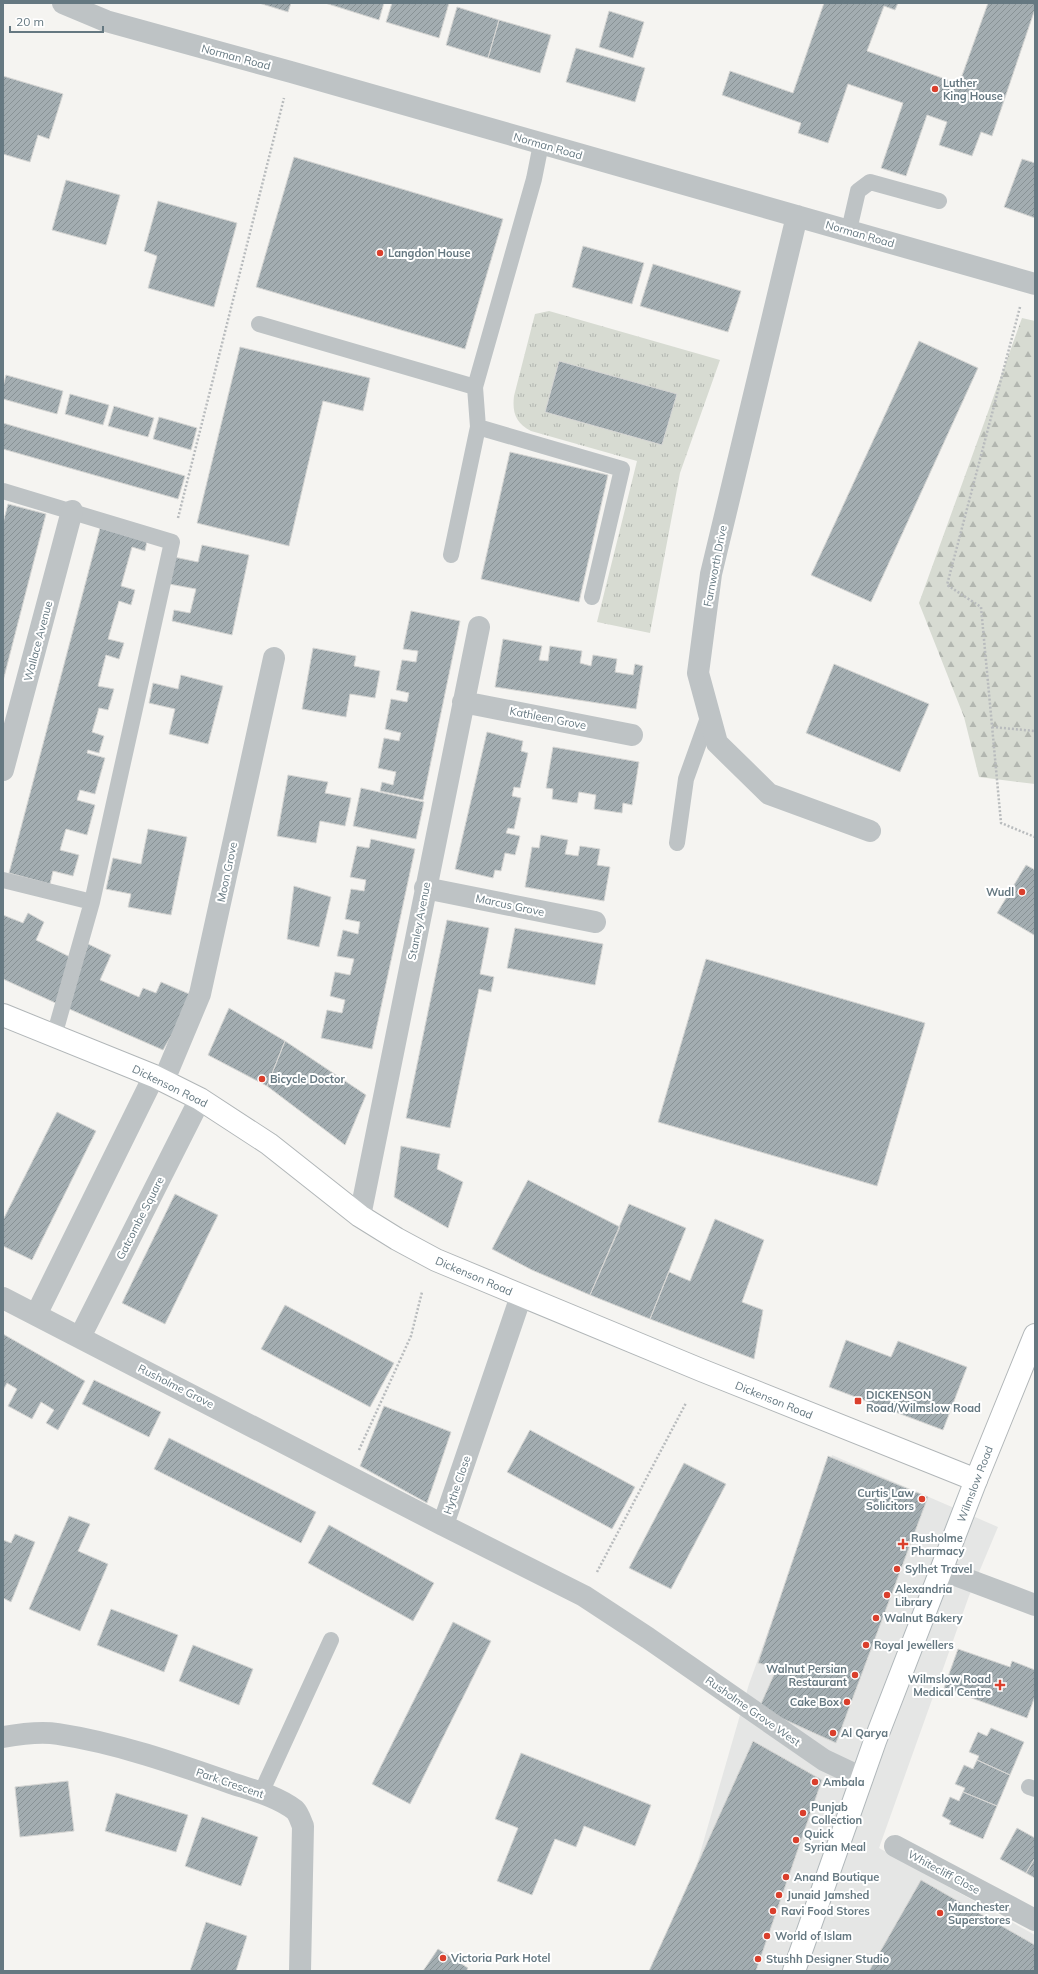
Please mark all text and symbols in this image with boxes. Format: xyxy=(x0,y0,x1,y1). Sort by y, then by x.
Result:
scale bar xyxy=(10,8,103,34)
text: 20 m xyxy=(16,14,44,29)
street label: Norman Road xyxy=(200,41,272,73)
place label: Luther King House xyxy=(943,76,1003,103)
marker: Luther King House xyxy=(930,84,940,94)
street label: Norman Road xyxy=(512,129,584,163)
street label: Norman Road xyxy=(824,217,896,251)
place label: Langdon House xyxy=(388,246,471,260)
marker: Langdon House xyxy=(375,248,385,258)
street label: Farnworth Drive xyxy=(700,524,730,608)
street label: Wallace Avenue xyxy=(21,599,55,683)
street label: Kathleen Grove xyxy=(509,704,587,732)
street label: Moon Grove xyxy=(214,841,240,903)
street label: Stanley Avenue xyxy=(405,881,433,961)
place label: Wudl xyxy=(986,885,1014,899)
marker: Wudl xyxy=(1017,887,1027,897)
street label: Marcus Grove xyxy=(474,891,546,919)
street label: Dickenson Road xyxy=(130,1062,210,1110)
place label: Bicycle Doctor xyxy=(270,1072,345,1086)
marker: Bicycle Doctor xyxy=(257,1074,267,1084)
street label: Gatcombe Square xyxy=(113,1174,167,1262)
street label: Dickenson Road xyxy=(433,1253,515,1299)
street label: Rusholme Grove xyxy=(136,1361,216,1411)
street label: Dickenson Road xyxy=(733,1378,815,1422)
place label: DICKENSON Road/Wilmslow Road xyxy=(866,1388,981,1415)
marker: DICKENSON Road/Wilmslow Road xyxy=(853,1396,863,1406)
street label: Wilmslow Road xyxy=(954,1444,996,1524)
street label: Hythe Close xyxy=(440,1454,474,1516)
place label: Curtis Law Solicitors xyxy=(857,1486,914,1513)
marker: Curtis Law Solicitors xyxy=(917,1494,927,1504)
place label: Rusholme Pharmacy xyxy=(911,1531,964,1558)
marker: Rusholme Pharmacy xyxy=(898,1539,908,1549)
place label: Sylhet Travel xyxy=(905,1562,973,1576)
marker: Sylhet Travel xyxy=(892,1564,902,1574)
place label: Alexandria Library xyxy=(895,1582,953,1609)
marker: Alexandria Library xyxy=(882,1590,892,1600)
place label: Walnut Bakery xyxy=(884,1611,963,1625)
marker: Walnut Bakery xyxy=(871,1613,881,1623)
place label: Royal Jewellers xyxy=(874,1638,954,1652)
marker: Royal Jewellers xyxy=(861,1640,871,1650)
place label: Walnut Persian Restaurant xyxy=(766,1662,847,1689)
marker: Walnut Persian Restaurant xyxy=(850,1670,860,1680)
place label: Wilmslow Road Medical Centre xyxy=(908,1672,991,1699)
street label: Rusholme Grove West xyxy=(703,1673,803,1749)
marker: Wilmslow Road Medical Centre xyxy=(994,1679,1006,1691)
place label: Cake Box xyxy=(790,1695,840,1709)
marker: Cake Box xyxy=(842,1697,852,1707)
place label: Al Qarya xyxy=(841,1726,888,1740)
marker: Al Qarya xyxy=(828,1728,838,1738)
street label: Park Crescent xyxy=(194,1765,266,1801)
place label: Ambala xyxy=(823,1775,865,1789)
marker: Ambala xyxy=(810,1777,820,1787)
place label: Punjab Collection xyxy=(811,1800,862,1827)
marker: Punjab Collection xyxy=(798,1808,808,1818)
place label: Quick Syrian Meal xyxy=(804,1827,866,1854)
marker: Quick Syrian Meal xyxy=(791,1835,801,1845)
street label: Whitecliff Close xyxy=(906,1847,983,1897)
place label: Anand Boutique xyxy=(794,1870,879,1884)
marker: Anand Boutique xyxy=(781,1872,791,1882)
place label: Junaid Jamshed xyxy=(787,1888,870,1902)
marker: Junaid Jamshed xyxy=(774,1890,784,1900)
place label: Manchester Superstores xyxy=(948,1900,1011,1927)
place label: Ravi Food Stores xyxy=(781,1904,870,1918)
marker: Ravi Food Stores xyxy=(768,1906,778,1916)
marker: Manchester Superstores xyxy=(935,1908,945,1918)
place label: World of Islam xyxy=(775,1929,852,1943)
marker: World of Islam xyxy=(762,1931,772,1941)
place label: Victoria Park Hotel xyxy=(450,1951,550,1965)
place label: Stushh Designer Studio xyxy=(766,1952,890,1966)
marker: Victoria Park Hotel xyxy=(438,1953,448,1963)
marker: Stushh Designer Studio xyxy=(753,1954,763,1964)

